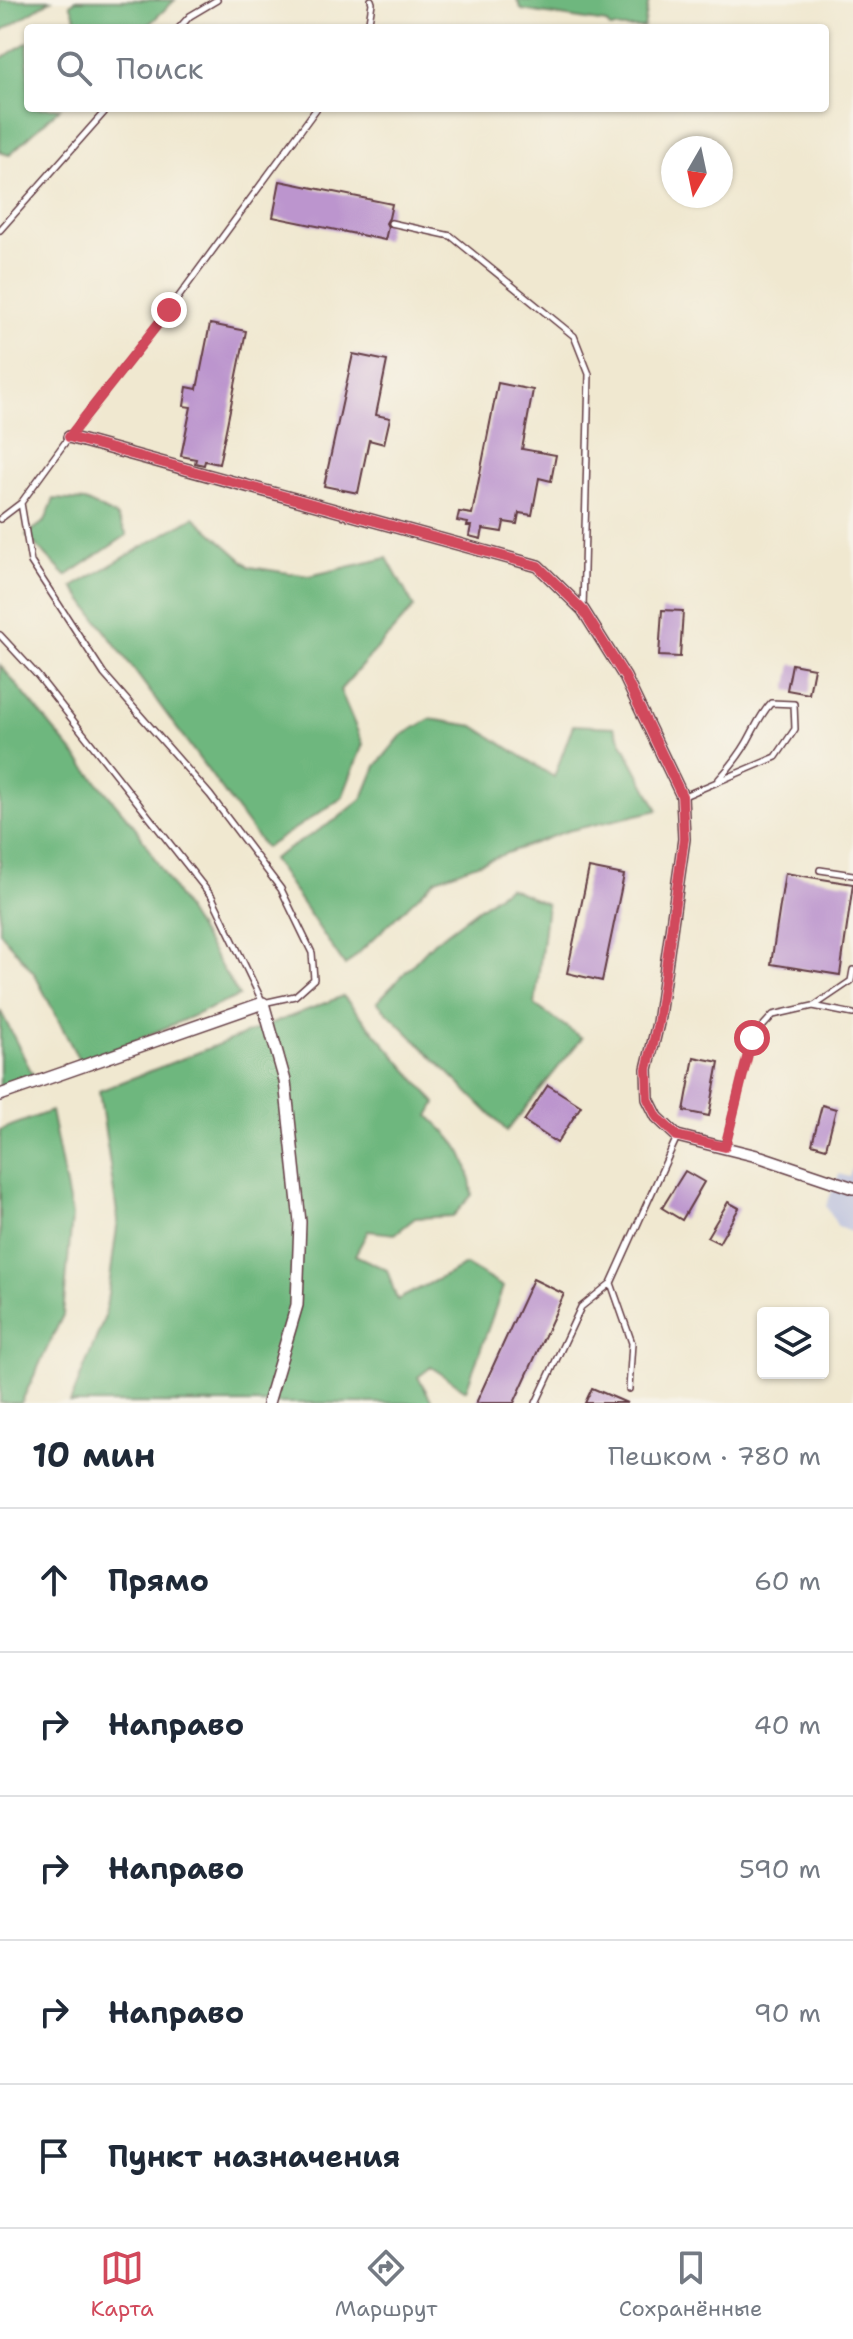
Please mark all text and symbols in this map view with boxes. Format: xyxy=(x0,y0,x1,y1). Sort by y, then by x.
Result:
search box xyxy=(24,24,829,112)
icon: search xyxy=(52,46,96,90)
text: Поиск xyxy=(116,48,204,89)
north arrow xyxy=(661,136,733,208)
route end xyxy=(151,292,187,328)
route start xyxy=(734,1020,770,1056)
map controls xyxy=(757,1307,829,1379)
button: layers xyxy=(757,1307,829,1379)
text: 10 мин xyxy=(32,1432,156,1478)
text: Пешком · 780 m xyxy=(608,1438,821,1473)
icon: ahead xyxy=(32,1558,76,1602)
text: Прямо xyxy=(108,1560,209,1601)
text: 60 m xyxy=(754,1563,821,1598)
icon: right xyxy=(32,1702,76,1746)
text: Направо xyxy=(108,1704,244,1745)
text: 40 m xyxy=(754,1707,821,1742)
icon: right xyxy=(32,1846,76,1890)
text: Направо xyxy=(108,1848,244,1889)
text: 590 m xyxy=(739,1851,821,1886)
icon: right xyxy=(32,1990,76,2034)
text: Направо xyxy=(108,1992,244,2033)
text: 90 m xyxy=(754,1995,821,2030)
icon: arrive xyxy=(32,2134,76,2178)
text: Пункт назначения xyxy=(108,2136,400,2177)
tab: Карта xyxy=(91,2246,154,2323)
tab: Маршрут xyxy=(335,2246,437,2323)
tab: Сохранённые xyxy=(619,2246,762,2323)

